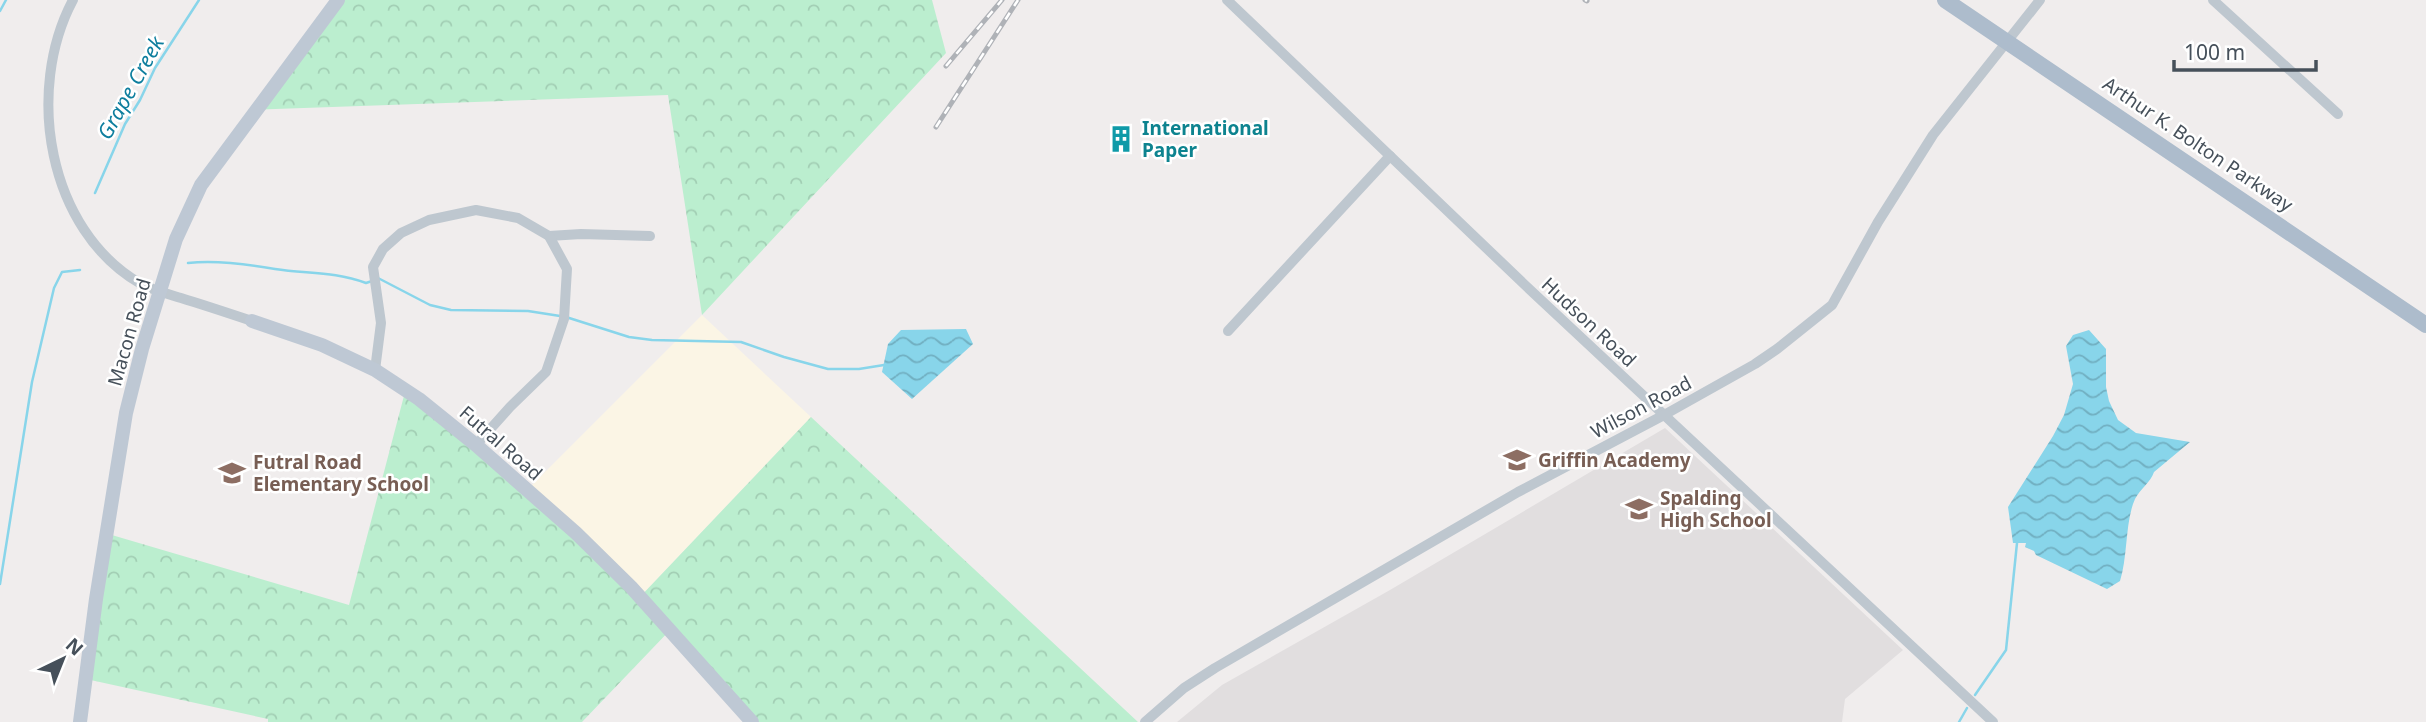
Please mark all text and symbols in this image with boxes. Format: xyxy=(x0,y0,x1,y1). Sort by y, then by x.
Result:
scale bar xyxy=(2174,28,2316,72)
water label: Grape Creek xyxy=(90,30,171,144)
text: 100 m xyxy=(2184,38,2245,66)
street label: Arthur K. Bolton Parkway xyxy=(2098,71,2298,218)
place label: International Paper xyxy=(1142,115,1269,163)
building icon: International Paper xyxy=(1106,124,1136,154)
street label: Hudson Road xyxy=(1536,271,1642,373)
street label: Macon Road xyxy=(101,275,157,389)
street label: Wilson Road xyxy=(1586,370,1696,444)
street label: Futral Road xyxy=(454,400,548,486)
school or university icon: Griffin Academy xyxy=(1502,445,1532,475)
place label: Griffin Academy xyxy=(1538,447,1691,473)
place label: Futral Road Elementary School xyxy=(253,449,429,497)
school or university icon: Futral Road Elementary School xyxy=(217,458,247,488)
place label: Spalding High School xyxy=(1660,485,1772,533)
school or university icon: Spalding High School xyxy=(1624,494,1654,524)
north arrow xyxy=(28,624,98,694)
text: N xyxy=(60,632,89,661)

